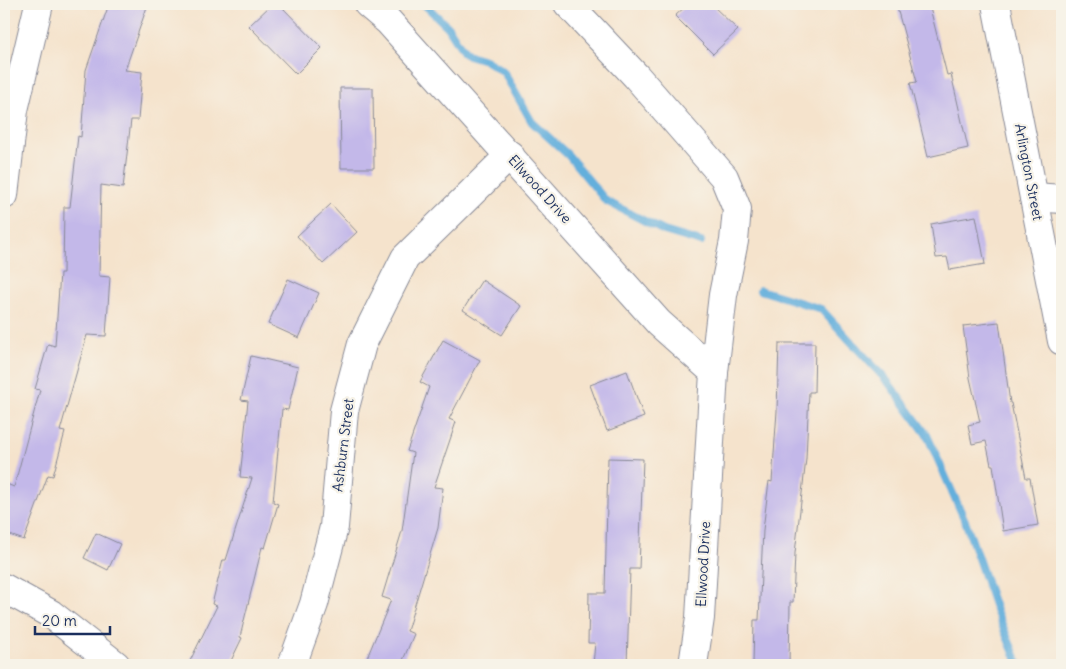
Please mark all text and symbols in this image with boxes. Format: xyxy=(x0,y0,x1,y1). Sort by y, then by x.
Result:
street label: Arlington Street xyxy=(1011,122,1047,222)
street label: Ellwood Drive xyxy=(505,151,575,227)
street label: Ashburn Street xyxy=(328,397,358,493)
street label: Ellwood Drive xyxy=(692,521,714,607)
scale bar xyxy=(35,604,110,636)
text: 20 m xyxy=(42,611,77,630)

